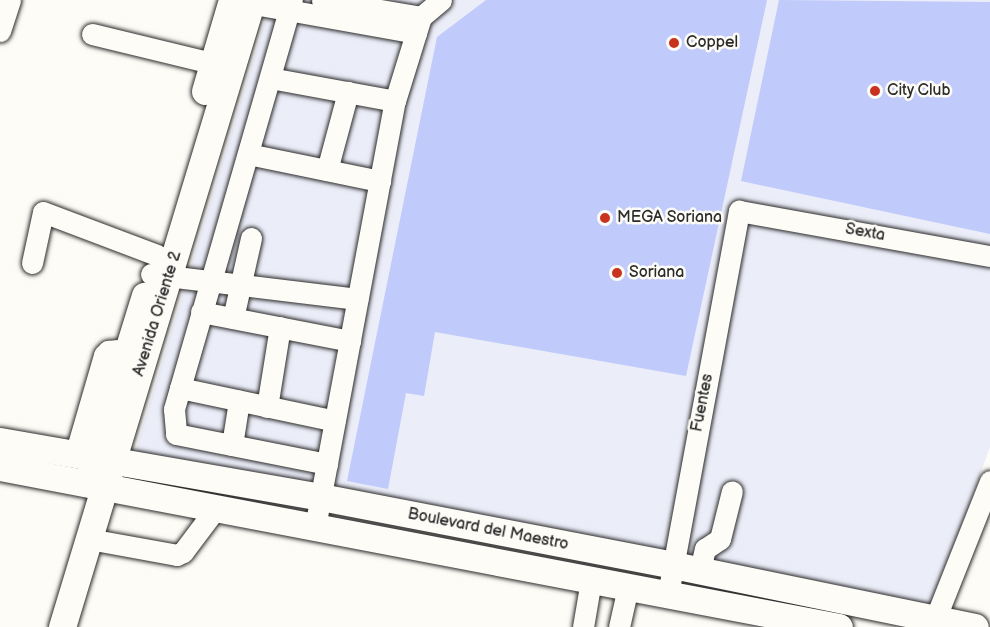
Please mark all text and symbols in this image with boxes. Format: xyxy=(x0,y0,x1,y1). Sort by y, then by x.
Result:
place label: Coppel xyxy=(686,33,738,53)
marker: Coppel xyxy=(667,36,681,50)
place label: City Club xyxy=(887,81,951,101)
marker: City Club xyxy=(868,84,882,98)
place label: MEGA Soriana xyxy=(617,208,722,228)
marker: MEGA Soriana xyxy=(598,211,612,225)
street label: Sexta xyxy=(844,220,886,246)
street label: Avenida Oriente 2 xyxy=(130,249,186,379)
place label: Soriana xyxy=(629,263,684,283)
marker: Soriana xyxy=(610,266,624,280)
street label: Fuentes xyxy=(688,372,718,434)
street label: Boulevard del Maestro xyxy=(406,505,570,555)

